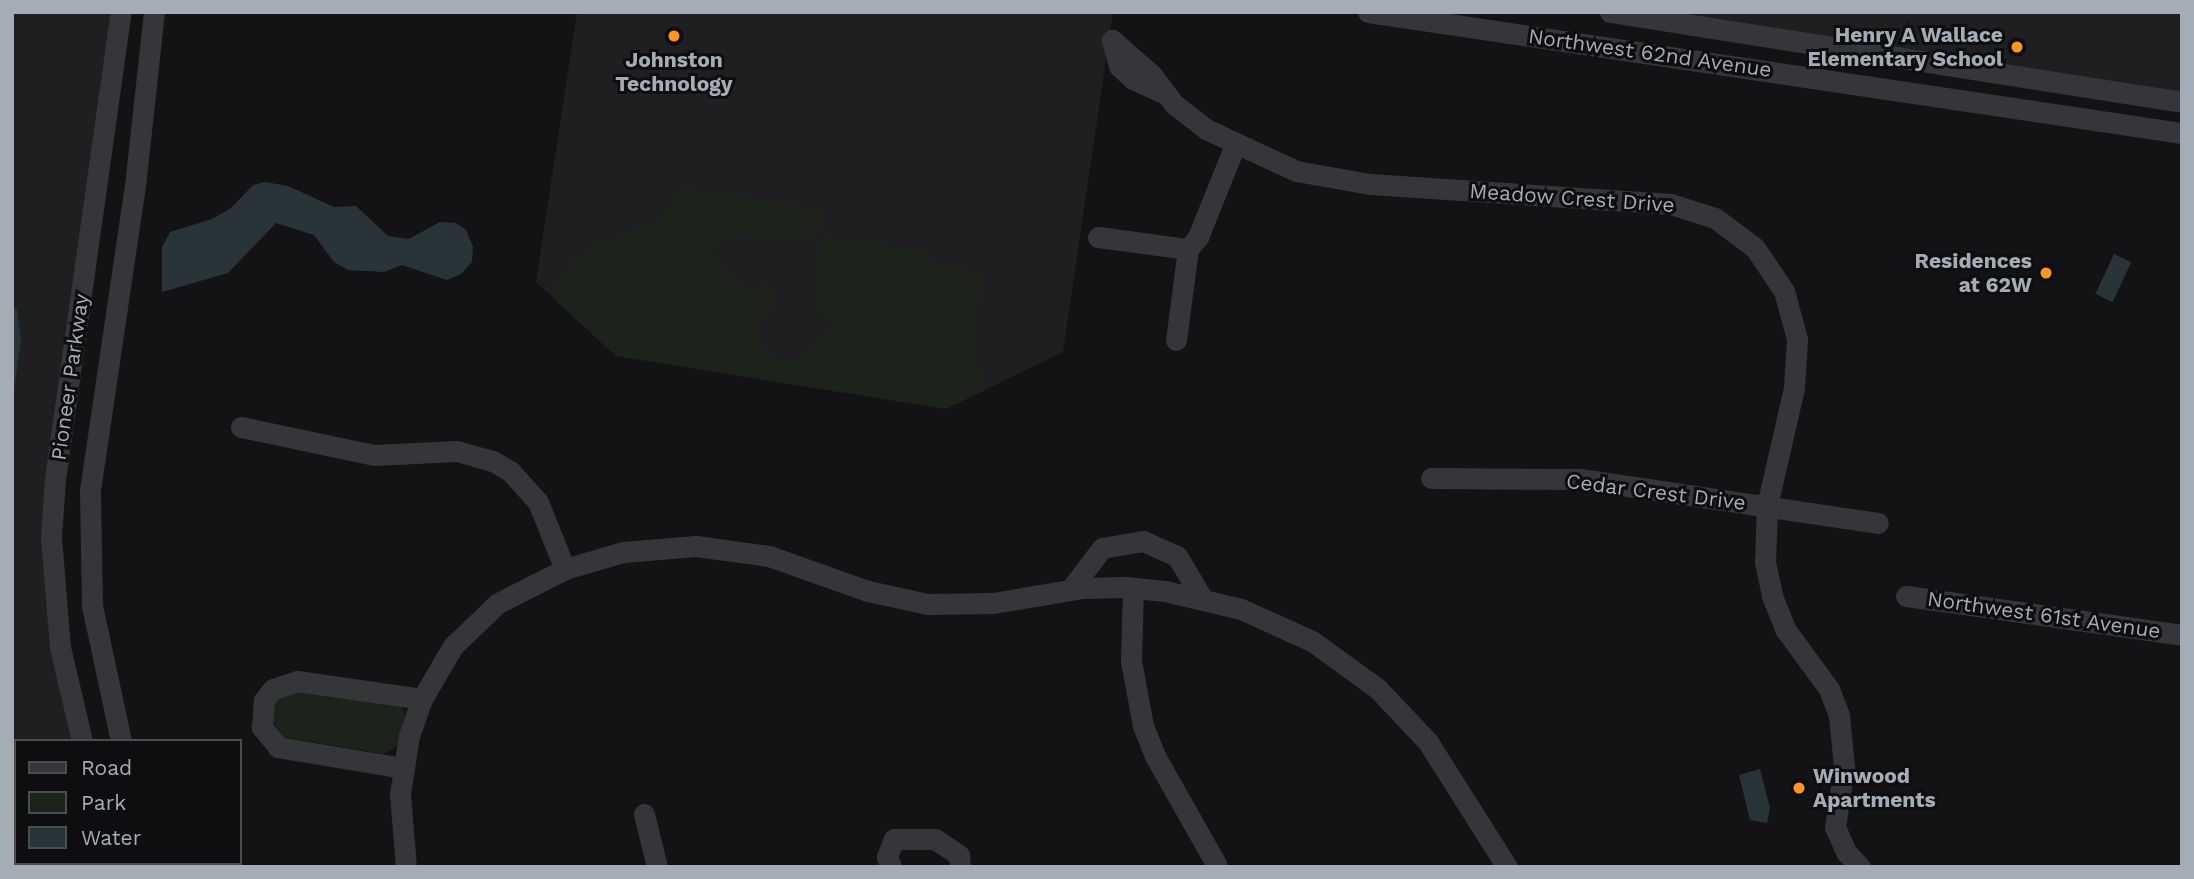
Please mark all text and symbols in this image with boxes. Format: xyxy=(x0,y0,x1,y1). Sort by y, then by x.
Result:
place label: Henry A Wallace Elementary School xyxy=(1807,22,2003,72)
street label: Northwest 62nd Avenue xyxy=(1526,23,1774,83)
marker: Johnston Technology xyxy=(666,28,682,44)
marker: Henry A Wallace Elementary School xyxy=(2009,39,2025,55)
place label: Johnston Technology xyxy=(615,47,733,97)
street label: Meadow Crest Drive xyxy=(1468,178,1676,218)
place label: Residences at 62W xyxy=(1915,248,2032,298)
marker: Residences at 62W xyxy=(2038,265,2054,281)
street label: Pioneer Parkway xyxy=(46,292,94,462)
street label: Cedar Crest Drive xyxy=(1564,468,1748,516)
street label: Northwest 61st Avenue xyxy=(1925,586,2163,644)
legend xyxy=(14,739,242,865)
text: Road xyxy=(81,755,132,780)
place label: Winwood Apartments xyxy=(1813,763,1936,813)
marker: Winwood Apartments xyxy=(1791,780,1807,796)
text: Park xyxy=(81,790,126,815)
text: Water xyxy=(81,825,141,850)

